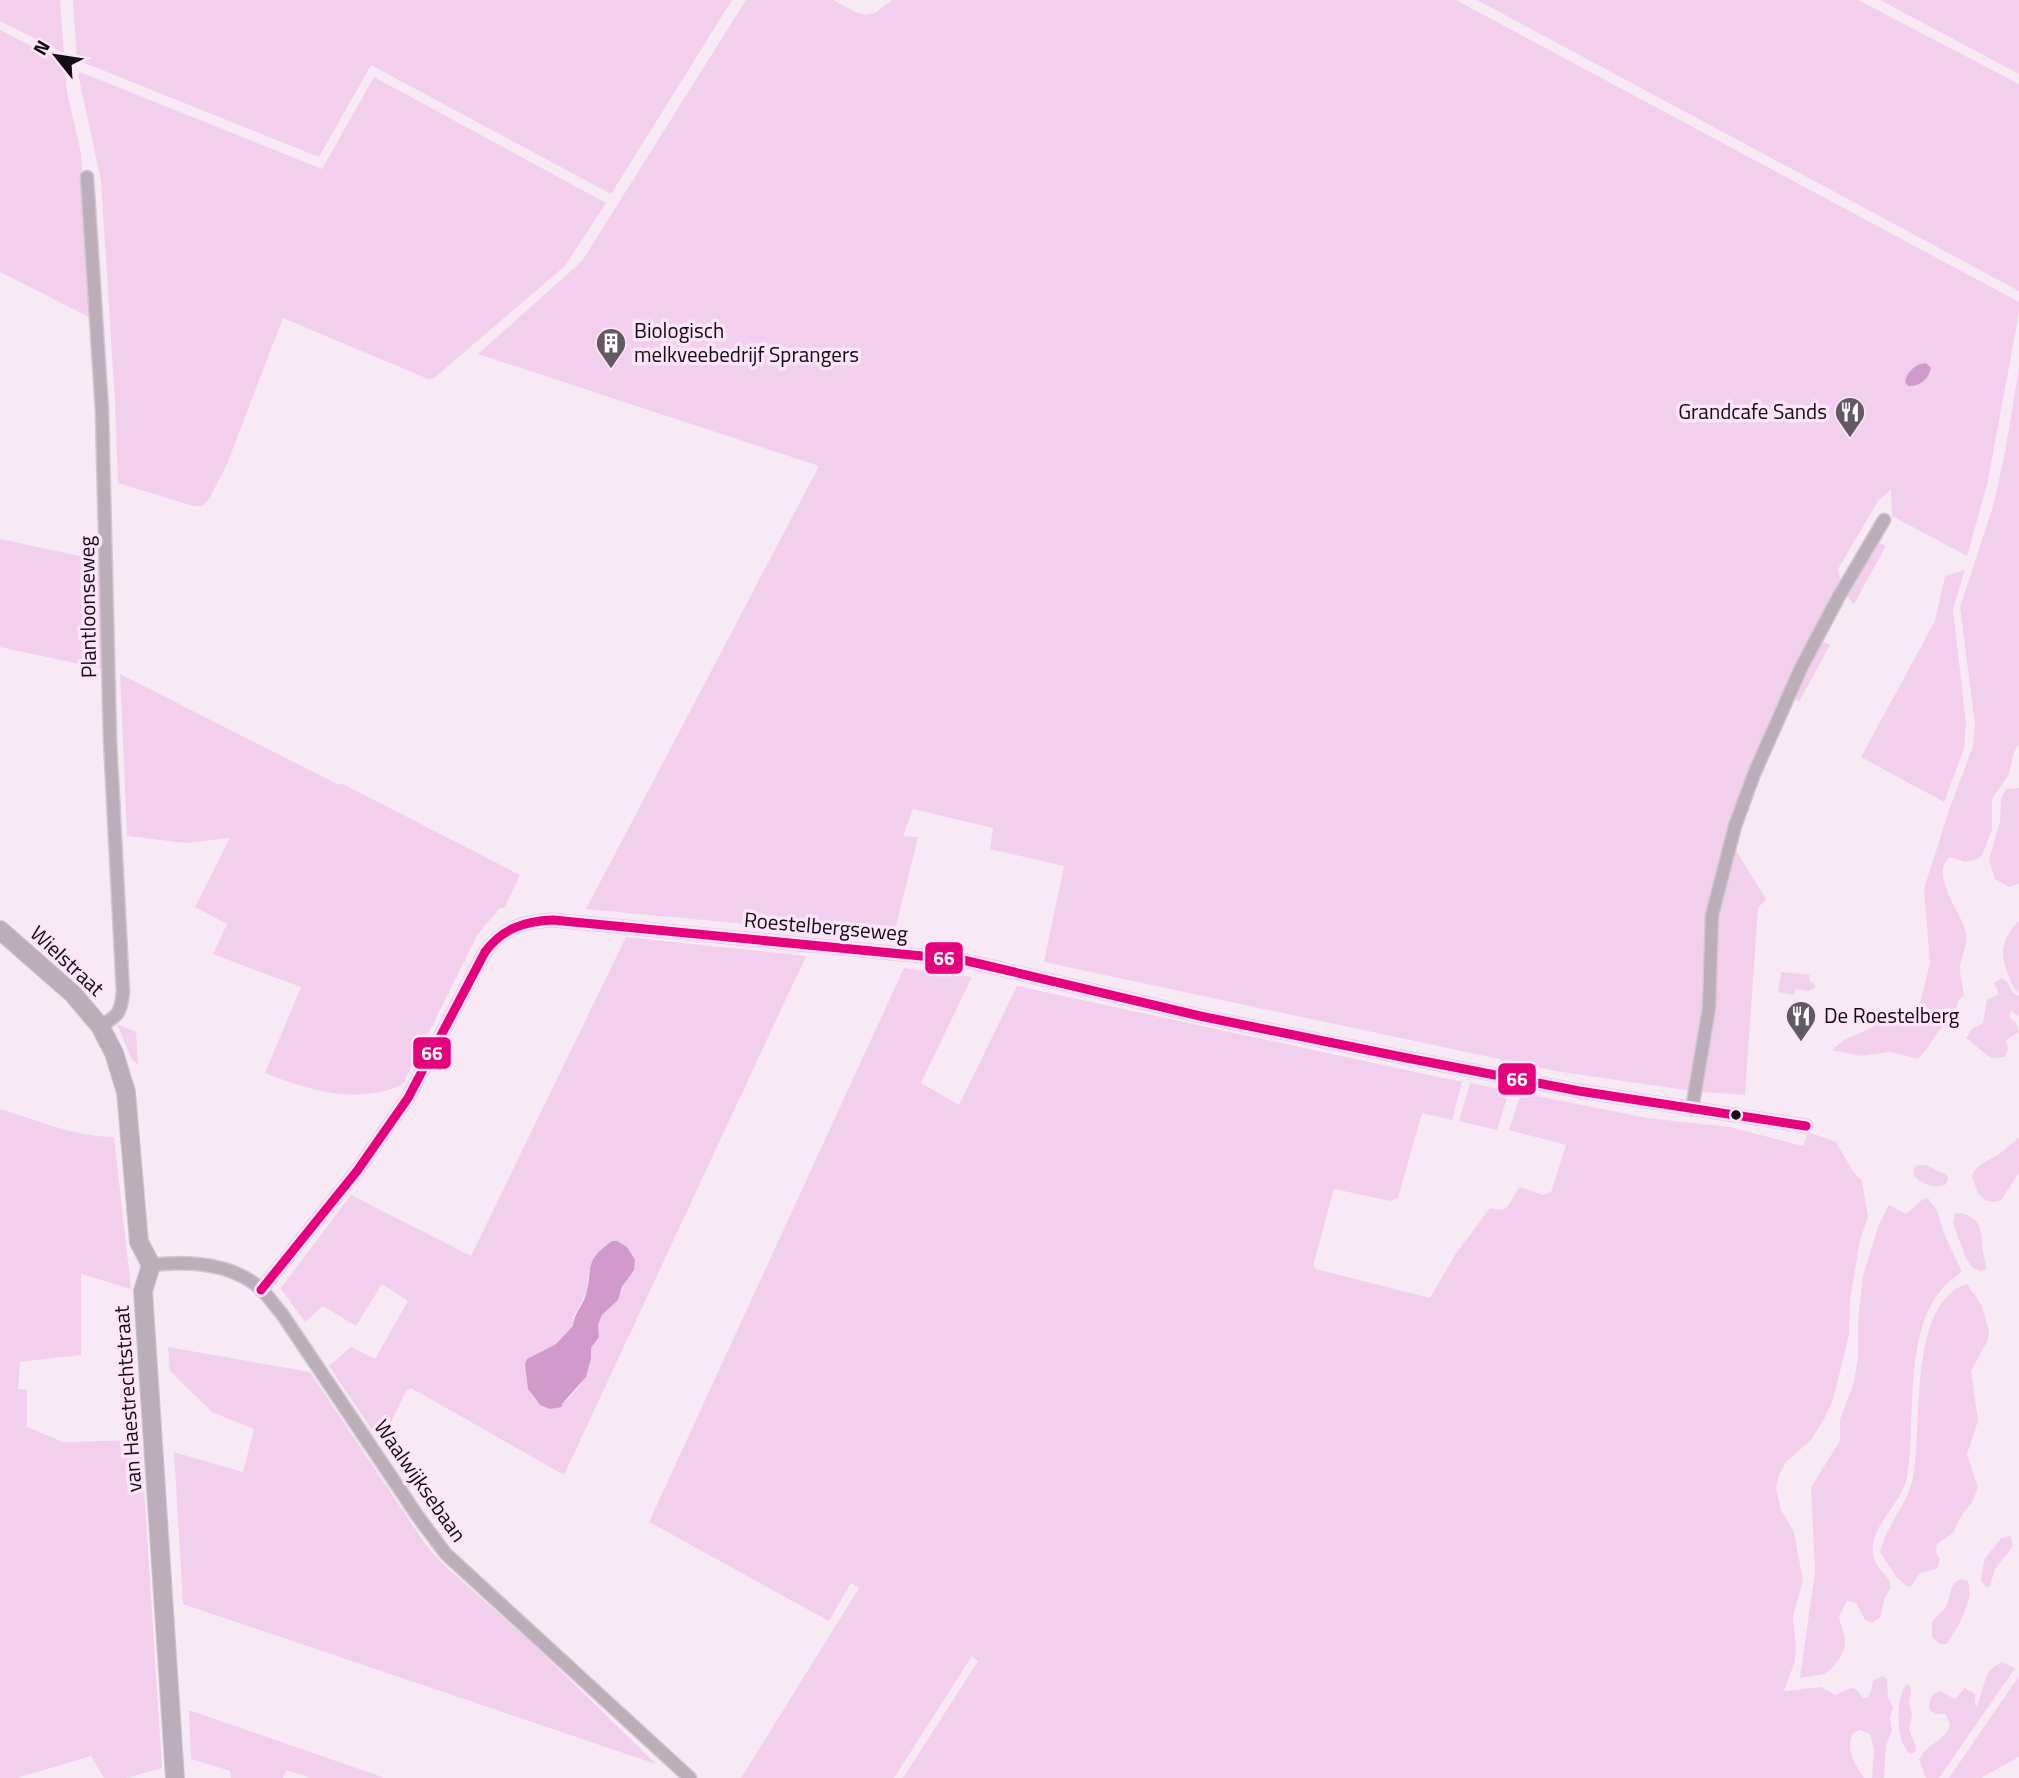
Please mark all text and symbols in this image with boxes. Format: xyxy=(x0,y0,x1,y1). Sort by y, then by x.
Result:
north arrow xyxy=(21,21,91,91)
text: N xyxy=(25,34,57,60)
place label: Biologisch melkveebedrijf Sprangers xyxy=(634,314,859,370)
building icon: Biologisch melkveebedrijf Sprangers xyxy=(594,326,628,370)
place label: Grandcafe Sands xyxy=(1678,395,1827,427)
restaurant icon: Grandcafe Sands xyxy=(1833,395,1867,439)
street label: Plantloonseweg xyxy=(70,535,104,678)
street label: Roestelbergseweg xyxy=(743,903,909,949)
street label: Wielstraat xyxy=(23,917,113,1004)
line badge: 66 xyxy=(924,941,964,975)
text: 66 xyxy=(933,943,955,972)
restaurant icon: De Roestelberg xyxy=(1784,999,1818,1043)
place label: De Roestelberg xyxy=(1824,999,1960,1031)
line badge: 66 xyxy=(412,1036,452,1070)
text: 66 xyxy=(421,1038,443,1067)
line badge: 66 xyxy=(1497,1062,1537,1096)
text: 66 xyxy=(1506,1064,1528,1093)
unlabelled marker xyxy=(1729,1108,1743,1122)
street label: van Haestrechtstraat xyxy=(104,1304,149,1493)
street label: Waalwijksebaan xyxy=(367,1413,475,1548)

